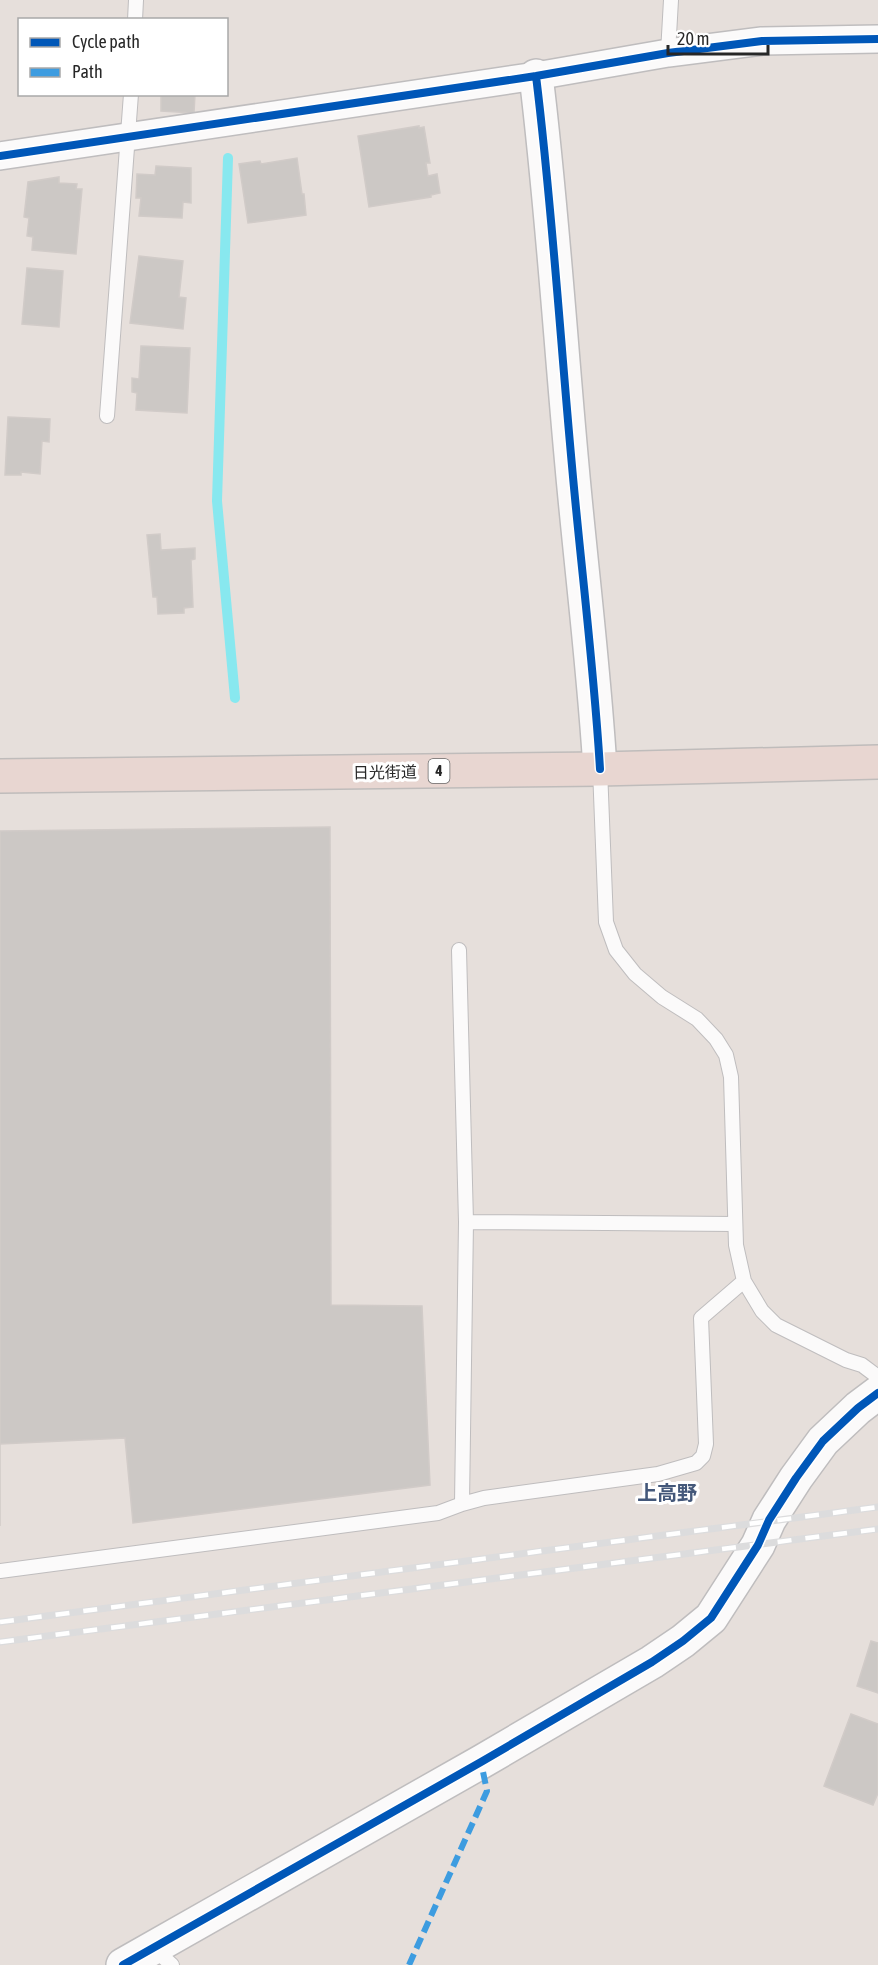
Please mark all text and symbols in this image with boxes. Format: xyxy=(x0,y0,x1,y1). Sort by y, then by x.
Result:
legend xyxy=(18,18,228,96)
scale bar xyxy=(668,18,768,56)
text: 20 m xyxy=(677,28,709,49)
text: Cycle path xyxy=(72,31,140,52)
text: Path xyxy=(72,61,103,82)
road number: 4 xyxy=(428,759,450,783)
street label: 日光街道 xyxy=(353,762,417,782)
district label: 上高野 xyxy=(637,1481,697,1504)

